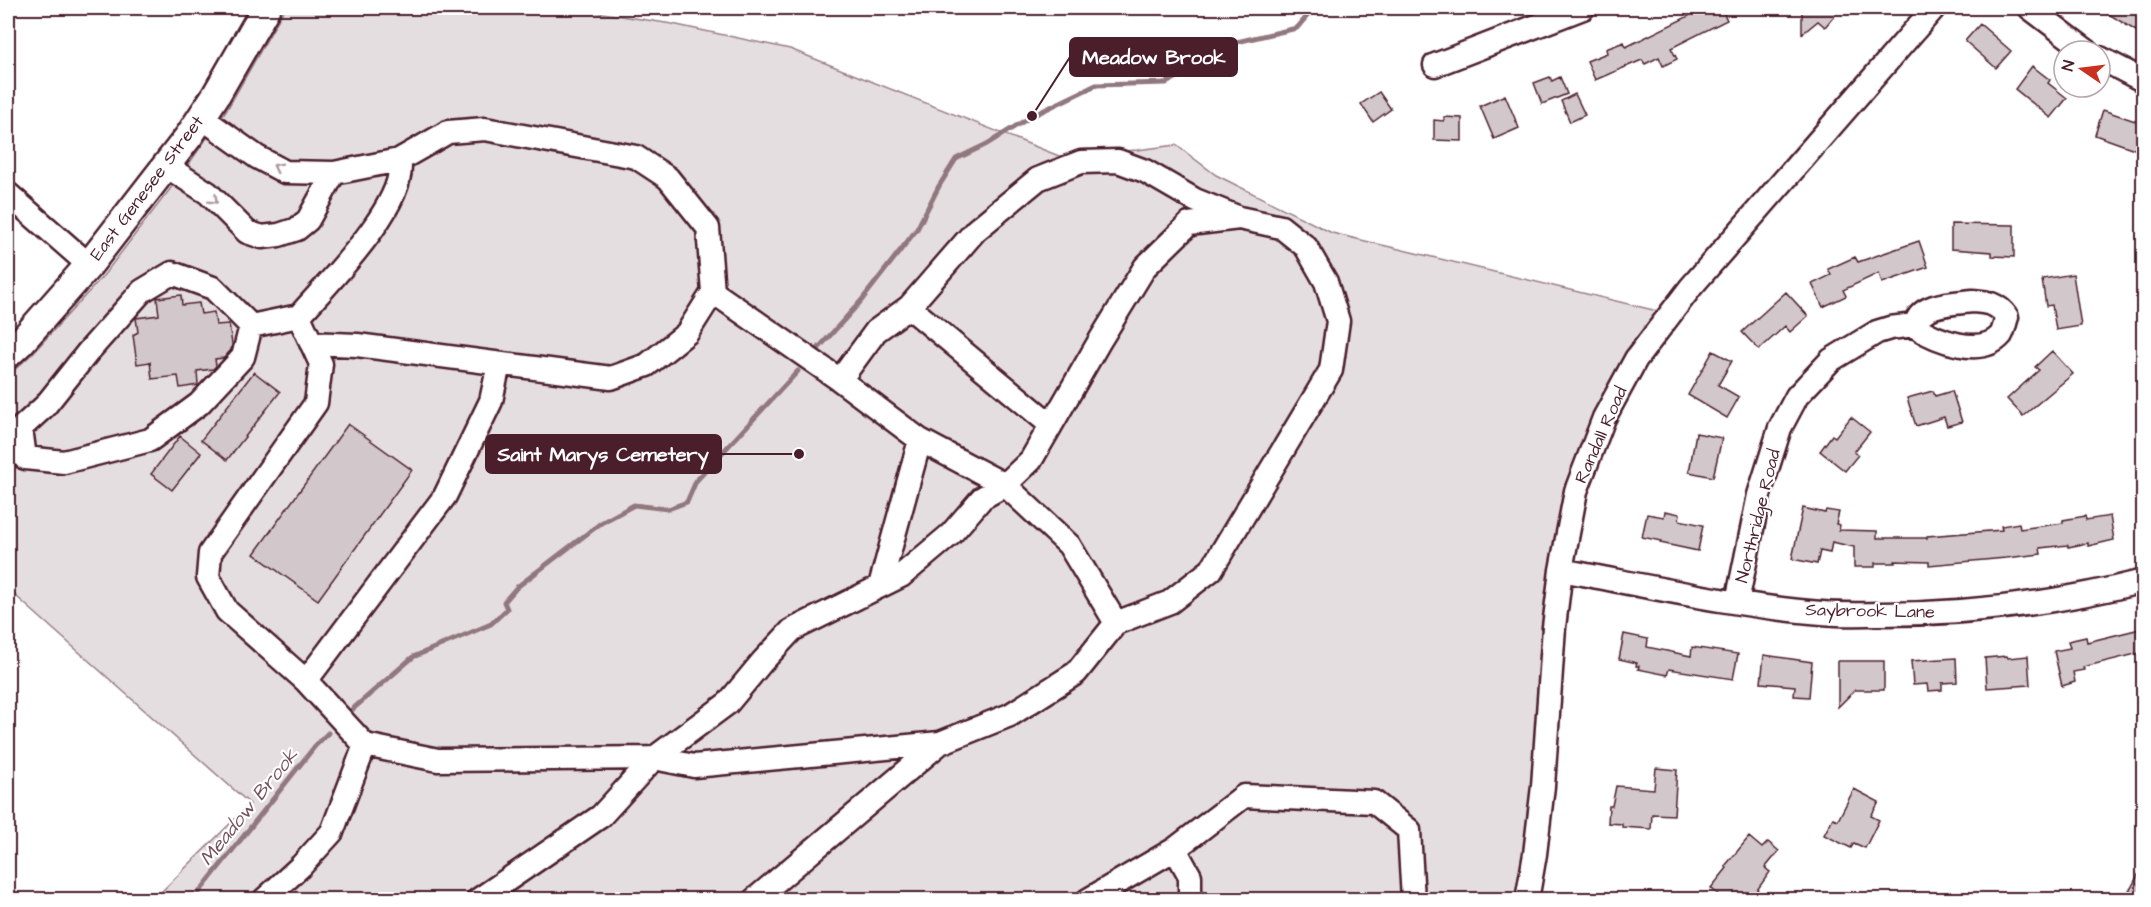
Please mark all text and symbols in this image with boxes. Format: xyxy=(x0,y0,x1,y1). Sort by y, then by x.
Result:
callout: Meadow Brook xyxy=(1070,38,1237,76)
north arrow xyxy=(2052,39,2112,99)
text: Meadow Brook xyxy=(1082,44,1226,72)
text: N xyxy=(2057,58,2080,73)
street label: East Genesee Street xyxy=(84,110,210,266)
one-way arrow xyxy=(273,163,283,174)
one-way arrow xyxy=(206,192,217,203)
street label: Randall Road xyxy=(1569,383,1633,487)
callout: Saint Marys Cemetery xyxy=(486,435,721,473)
text: Saint Marys Cemetery xyxy=(496,441,709,470)
street label: Northridge Road xyxy=(1729,447,1788,586)
street label: Saybrook Lane xyxy=(1805,597,1935,626)
water label: Meadow Brook xyxy=(193,742,305,871)

